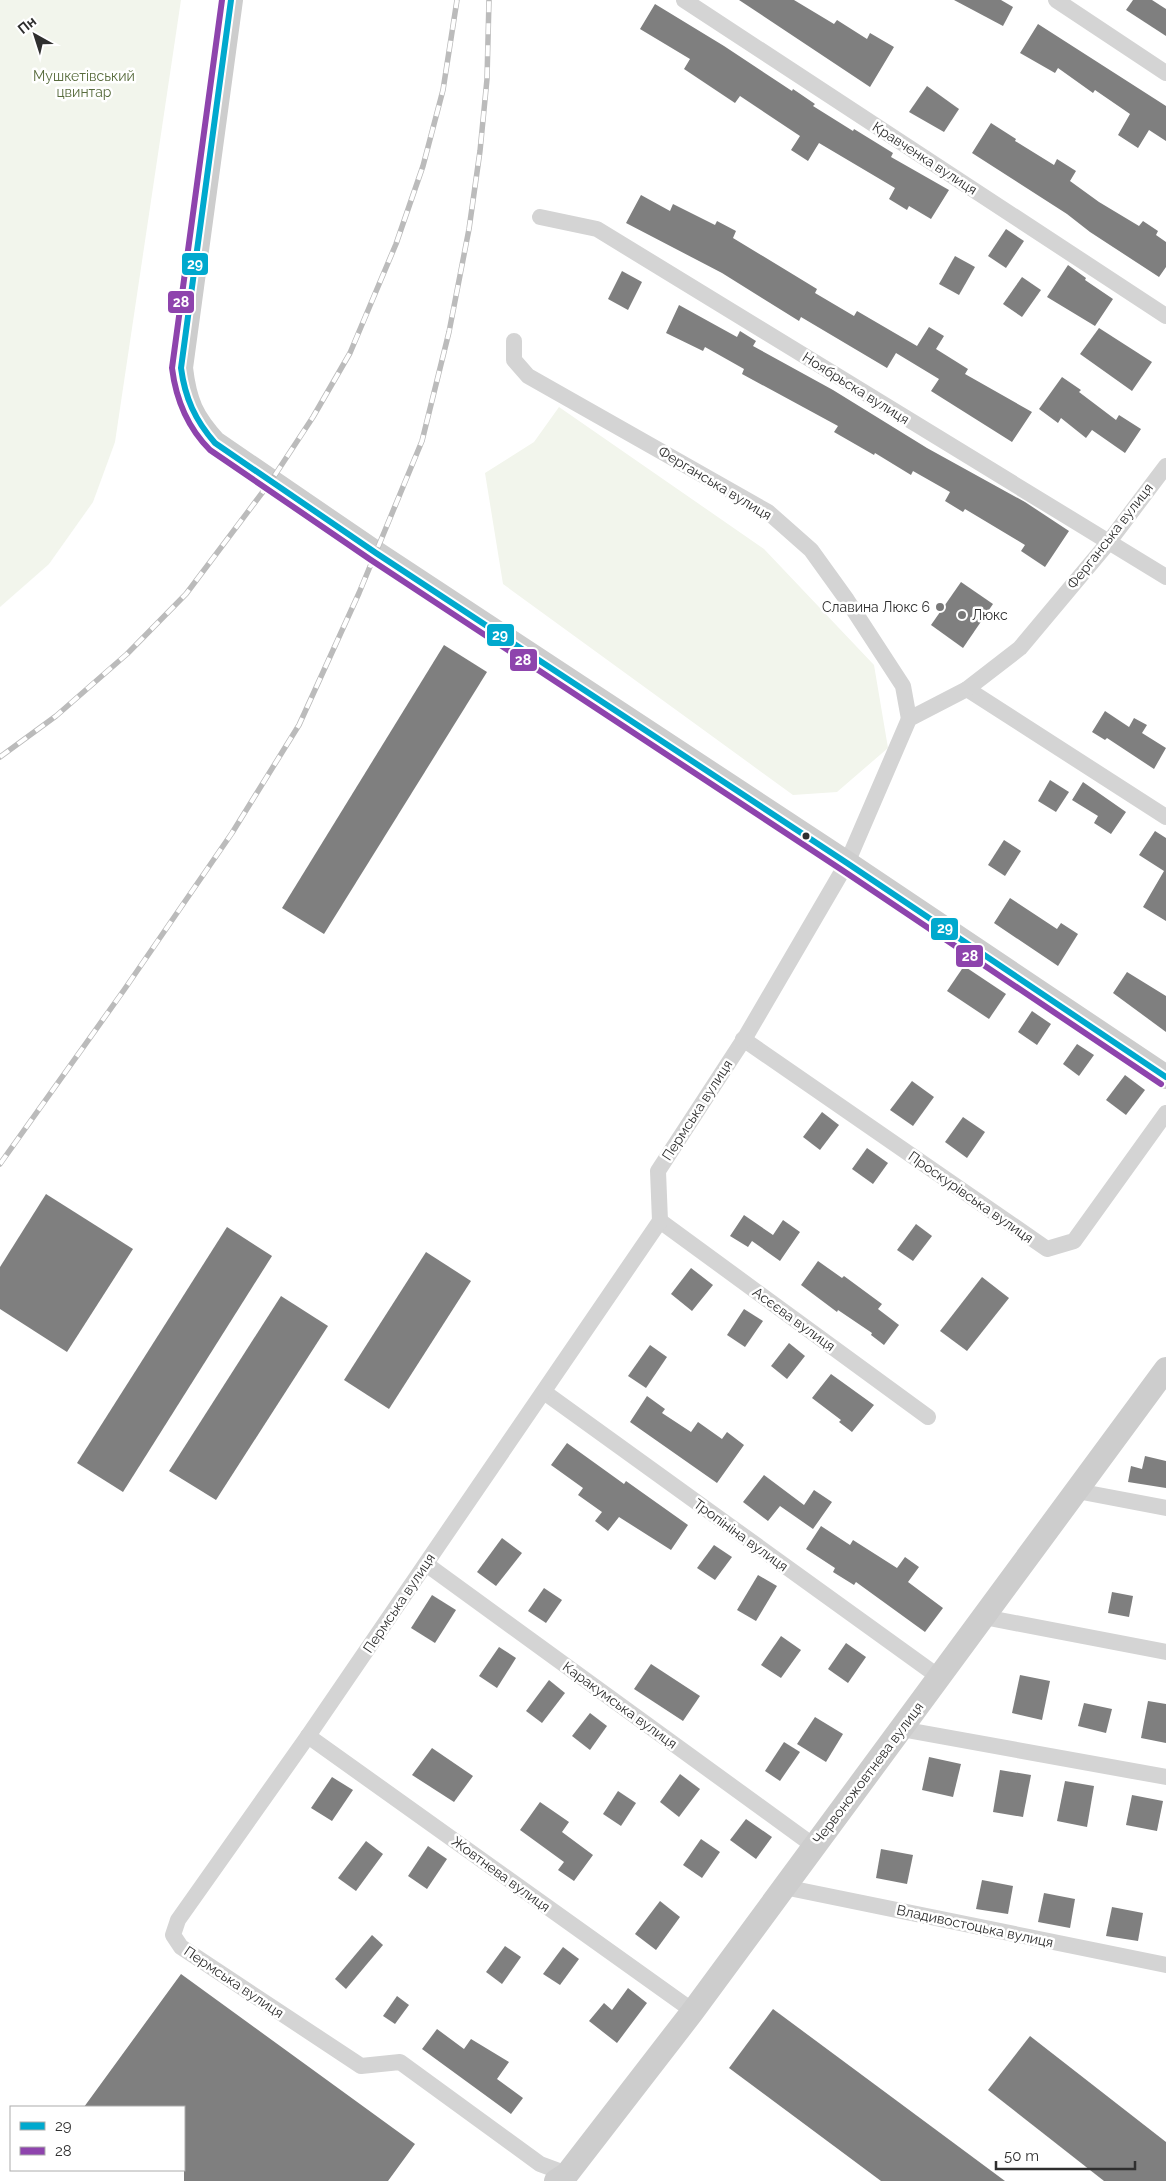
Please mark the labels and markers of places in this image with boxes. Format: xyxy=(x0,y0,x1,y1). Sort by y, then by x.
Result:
place label: Славина Люкс 6 xyxy=(822,599,930,615)
marker: Славина Люкс 6 xyxy=(934,601,946,613)
place label: Люкс xyxy=(972,607,1008,623)
marker: Люкс xyxy=(956,609,968,621)
unlabelled marker xyxy=(801,831,811,841)

